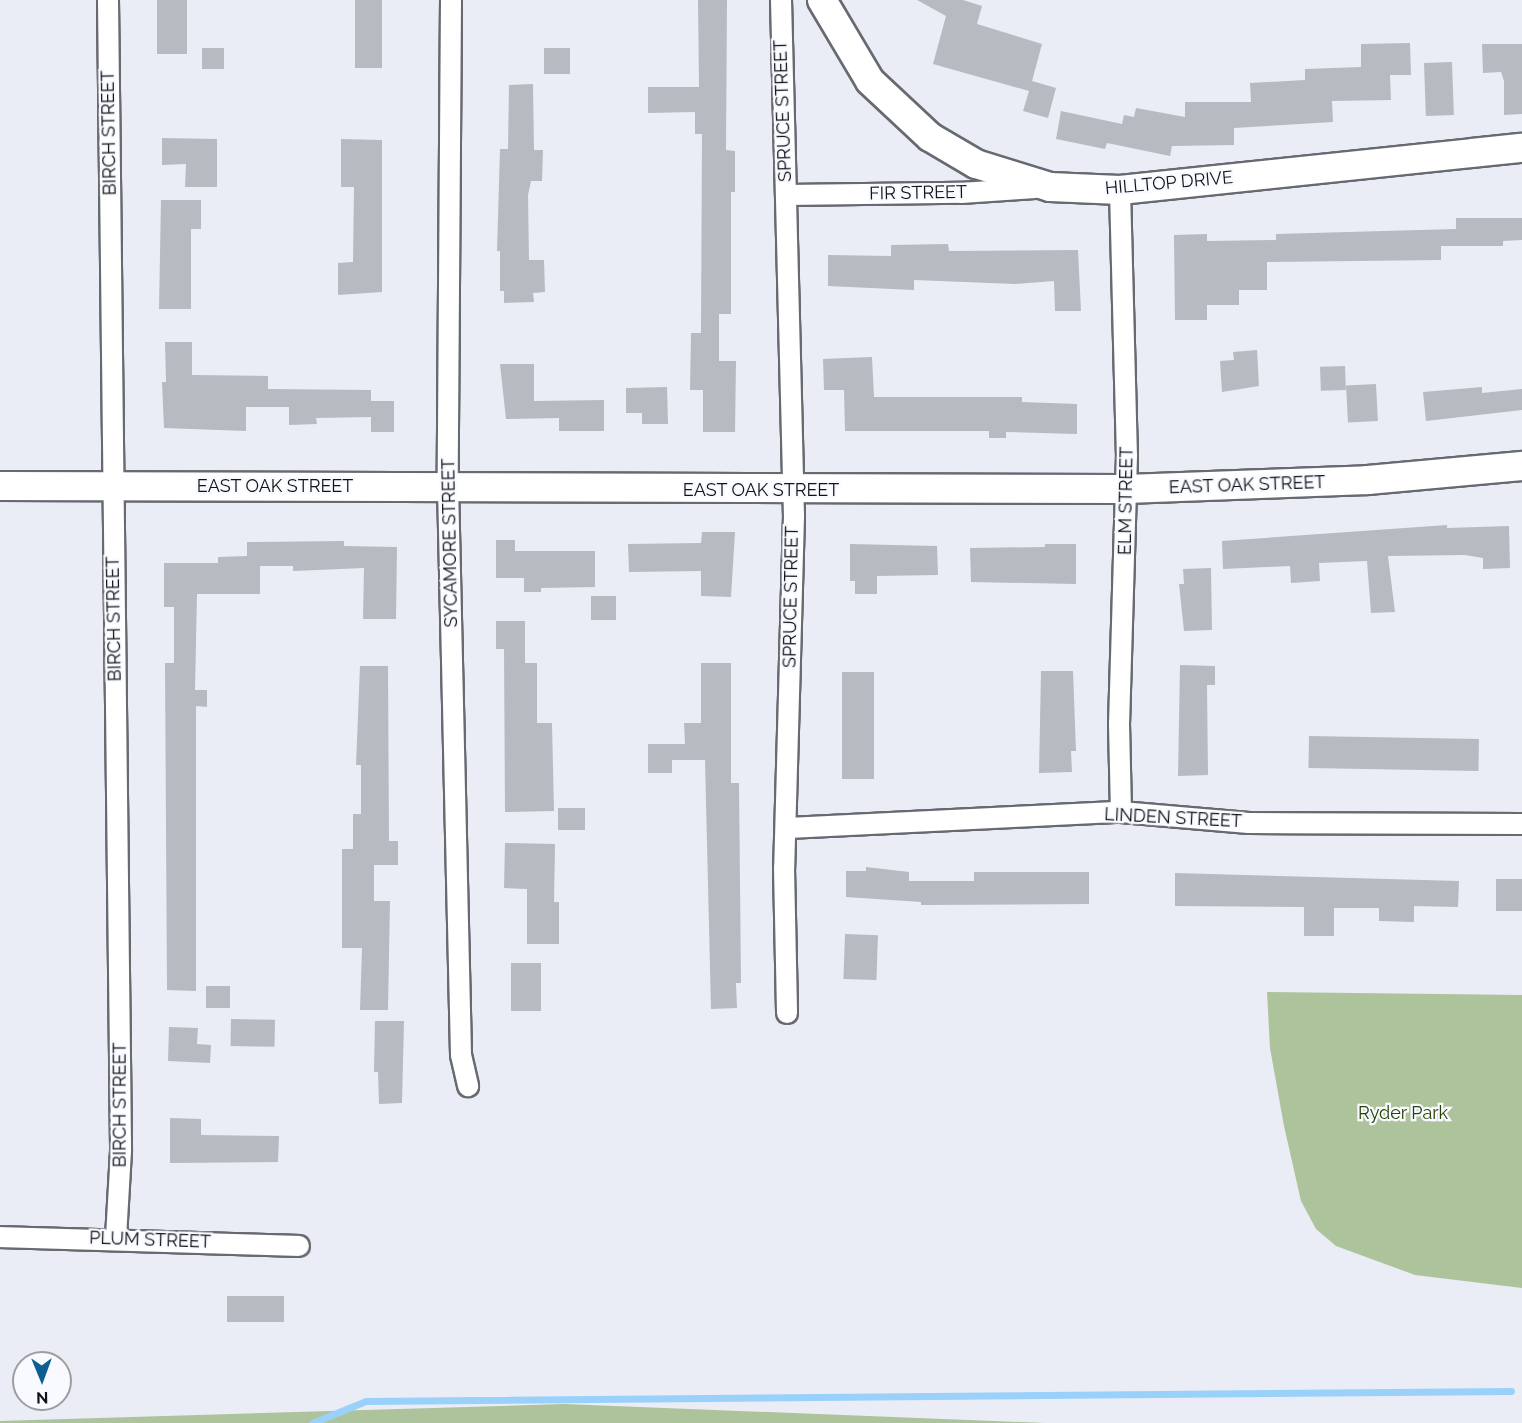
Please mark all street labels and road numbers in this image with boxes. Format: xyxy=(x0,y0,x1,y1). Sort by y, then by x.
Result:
street label: SPRUCE STREET xyxy=(770,40,796,182)
street label: BIRCH STREET xyxy=(97,70,121,196)
street label: HILLTOP DRIVE xyxy=(1104,167,1234,199)
street label: FIR STREET xyxy=(869,181,967,205)
street label: ELM STREET xyxy=(1114,447,1138,555)
street label: SYCAMORE STREET xyxy=(438,458,462,628)
street label: EAST OAK STREET xyxy=(1168,471,1326,499)
street label: EAST OAK STREET xyxy=(196,475,354,497)
street label: EAST OAK STREET xyxy=(682,479,840,501)
street label: SPRUCE STREET xyxy=(779,526,803,668)
street label: BIRCH STREET xyxy=(102,556,126,682)
street label: LINDEN STREET xyxy=(1104,804,1242,832)
street label: BIRCH STREET xyxy=(109,1043,131,1167)
street label: PLUM STREET xyxy=(89,1227,211,1253)

